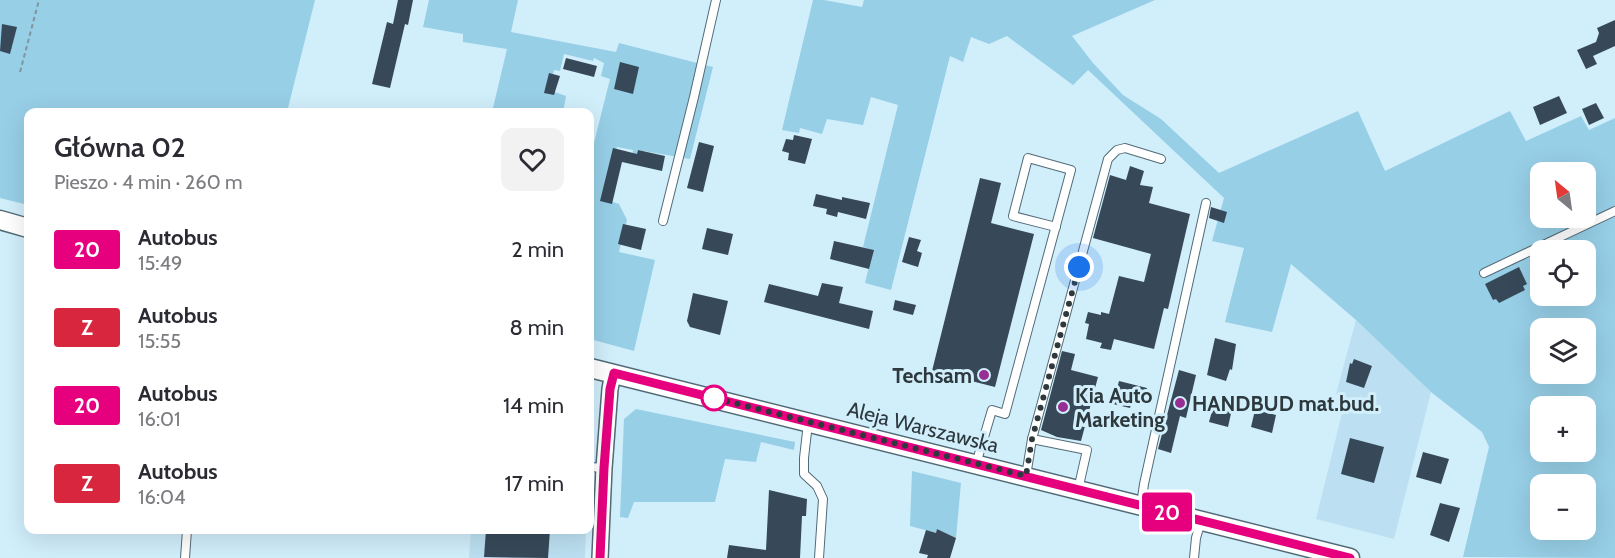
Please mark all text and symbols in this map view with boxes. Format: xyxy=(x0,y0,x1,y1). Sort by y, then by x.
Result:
button: heart xyxy=(501,128,564,191)
text: Główna 02 xyxy=(54,130,186,164)
north arrow xyxy=(1530,162,1596,228)
map controls xyxy=(1530,162,1596,540)
text: Pieszo · 4 min · 260 m xyxy=(54,170,243,194)
text: Autobus xyxy=(138,224,218,251)
text: 2 min xyxy=(511,236,564,263)
text: 20 xyxy=(74,237,100,262)
button: locate xyxy=(1530,240,1596,306)
text: 15:49 xyxy=(138,251,182,275)
your location xyxy=(1064,252,1094,282)
text: Autobus xyxy=(138,302,218,329)
text: 8 min xyxy=(509,314,564,341)
text: Z xyxy=(81,315,93,340)
button: layers xyxy=(1530,318,1596,384)
text: 15:55 xyxy=(138,329,181,353)
place label: Techsam xyxy=(892,363,972,388)
marker: Techsam xyxy=(977,368,991,382)
text: Autobus xyxy=(138,380,218,407)
place label: Kia Auto Marketing xyxy=(1075,383,1165,432)
unlabelled marker xyxy=(701,385,727,411)
place label: HANDBUD mat.bud. xyxy=(1192,391,1379,416)
text: 14 min xyxy=(503,392,564,419)
text: 20 xyxy=(74,393,100,418)
street label: Aleja Warszawska xyxy=(844,396,1001,459)
marker: HANDBUD mat.bud. xyxy=(1173,396,1187,410)
button: + xyxy=(1530,396,1596,462)
marker: Kia Auto Marketing xyxy=(1056,400,1070,414)
text: 16:01 xyxy=(138,407,181,431)
text: Autobus xyxy=(138,458,218,485)
text: 17 min xyxy=(505,470,564,497)
text: Z xyxy=(81,471,93,496)
button: − xyxy=(1530,474,1596,540)
text: 16:04 xyxy=(138,485,186,509)
line badge: 20 xyxy=(1140,492,1194,532)
text: 20 xyxy=(1154,500,1180,525)

